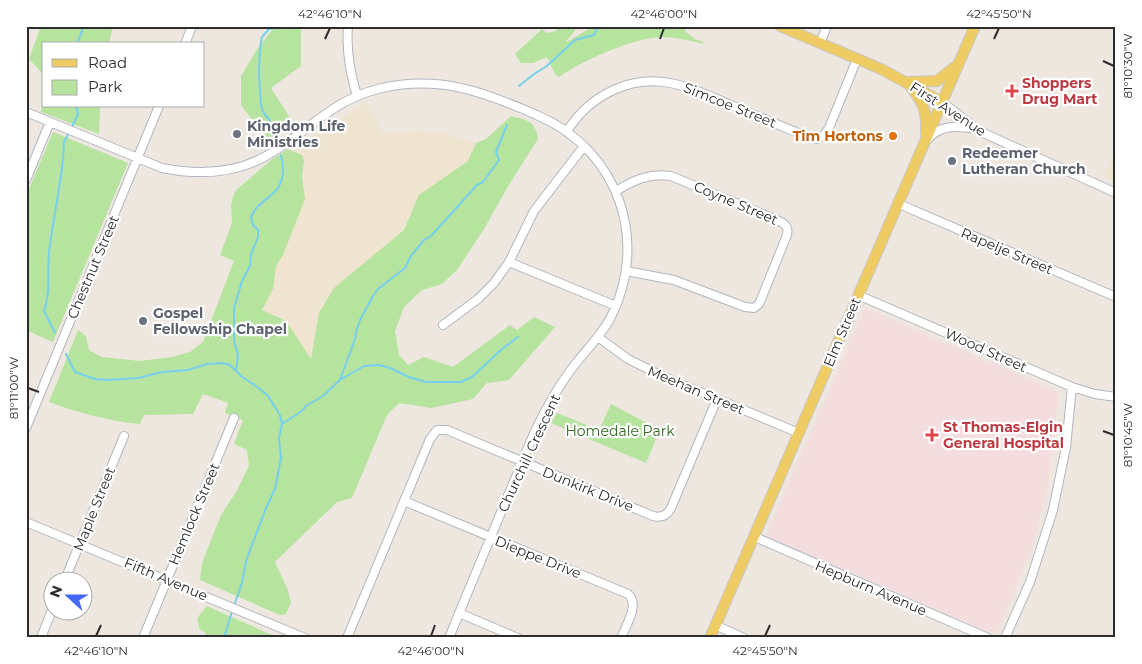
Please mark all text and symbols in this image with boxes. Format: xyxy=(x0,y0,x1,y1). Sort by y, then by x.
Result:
text: 42°46'10"N xyxy=(298,6,362,21)
text: 42°46'00"N xyxy=(630,6,698,21)
text: 42°45'50"N xyxy=(966,6,1032,21)
text: 81°10'30"W xyxy=(1120,33,1135,99)
legend xyxy=(42,42,205,108)
text: Road xyxy=(88,53,127,72)
place label: Shoppers Drug Mart xyxy=(1022,74,1097,108)
text: Park xyxy=(88,77,122,96)
street label: Simcoe Street xyxy=(681,78,779,132)
street label: First Avenue xyxy=(907,78,989,140)
marker: Shoppers Drug Mart xyxy=(1006,85,1018,97)
place label: Kingdom Life Ministries xyxy=(247,117,346,151)
place label: Tim Hortons xyxy=(793,127,884,145)
marker: Kingdom Life Ministries xyxy=(231,128,243,140)
marker: Tim Hortons xyxy=(887,130,899,142)
place label: Redeemer Lutheran Church xyxy=(962,144,1086,178)
marker: Redeemer Lutheran Church xyxy=(946,155,958,167)
street label: Coyne Street xyxy=(691,177,781,229)
street label: Chestnut Street xyxy=(63,212,123,322)
street label: Rapelje Street xyxy=(958,224,1056,279)
street label: Elm Street xyxy=(819,294,865,370)
place label: Gospel Fellowship Chapel xyxy=(153,304,287,338)
marker: Gospel Fellowship Chapel xyxy=(137,315,149,327)
street label: Wood Street xyxy=(942,324,1030,376)
text: 81°11'00"W xyxy=(6,357,21,419)
street label: Meehan Street xyxy=(645,362,747,419)
street label: Churchill Crescent xyxy=(494,391,564,515)
text: 81°10'45"W xyxy=(1120,403,1135,467)
place label: St Thomas-Elgin General Hospital xyxy=(943,418,1064,452)
park label: Homedale Park xyxy=(565,422,675,440)
marker: St Thomas-Elgin General Hospital xyxy=(925,428,939,442)
street label: Hemlock Street xyxy=(164,460,224,568)
street label: Dunkirk Drive xyxy=(540,463,636,515)
street label: Maple Street xyxy=(69,464,119,554)
street label: Dieppe Drive xyxy=(492,532,584,582)
street label: Fifth Avenue xyxy=(122,553,210,605)
street label: Hepburn Avenue xyxy=(812,556,930,620)
north arrow xyxy=(42,572,92,622)
text: N xyxy=(45,583,66,600)
text: 42°46'10"N xyxy=(64,643,128,658)
text: 42°46'00"N xyxy=(397,643,465,658)
text: 42°45'50"N xyxy=(732,643,798,658)

